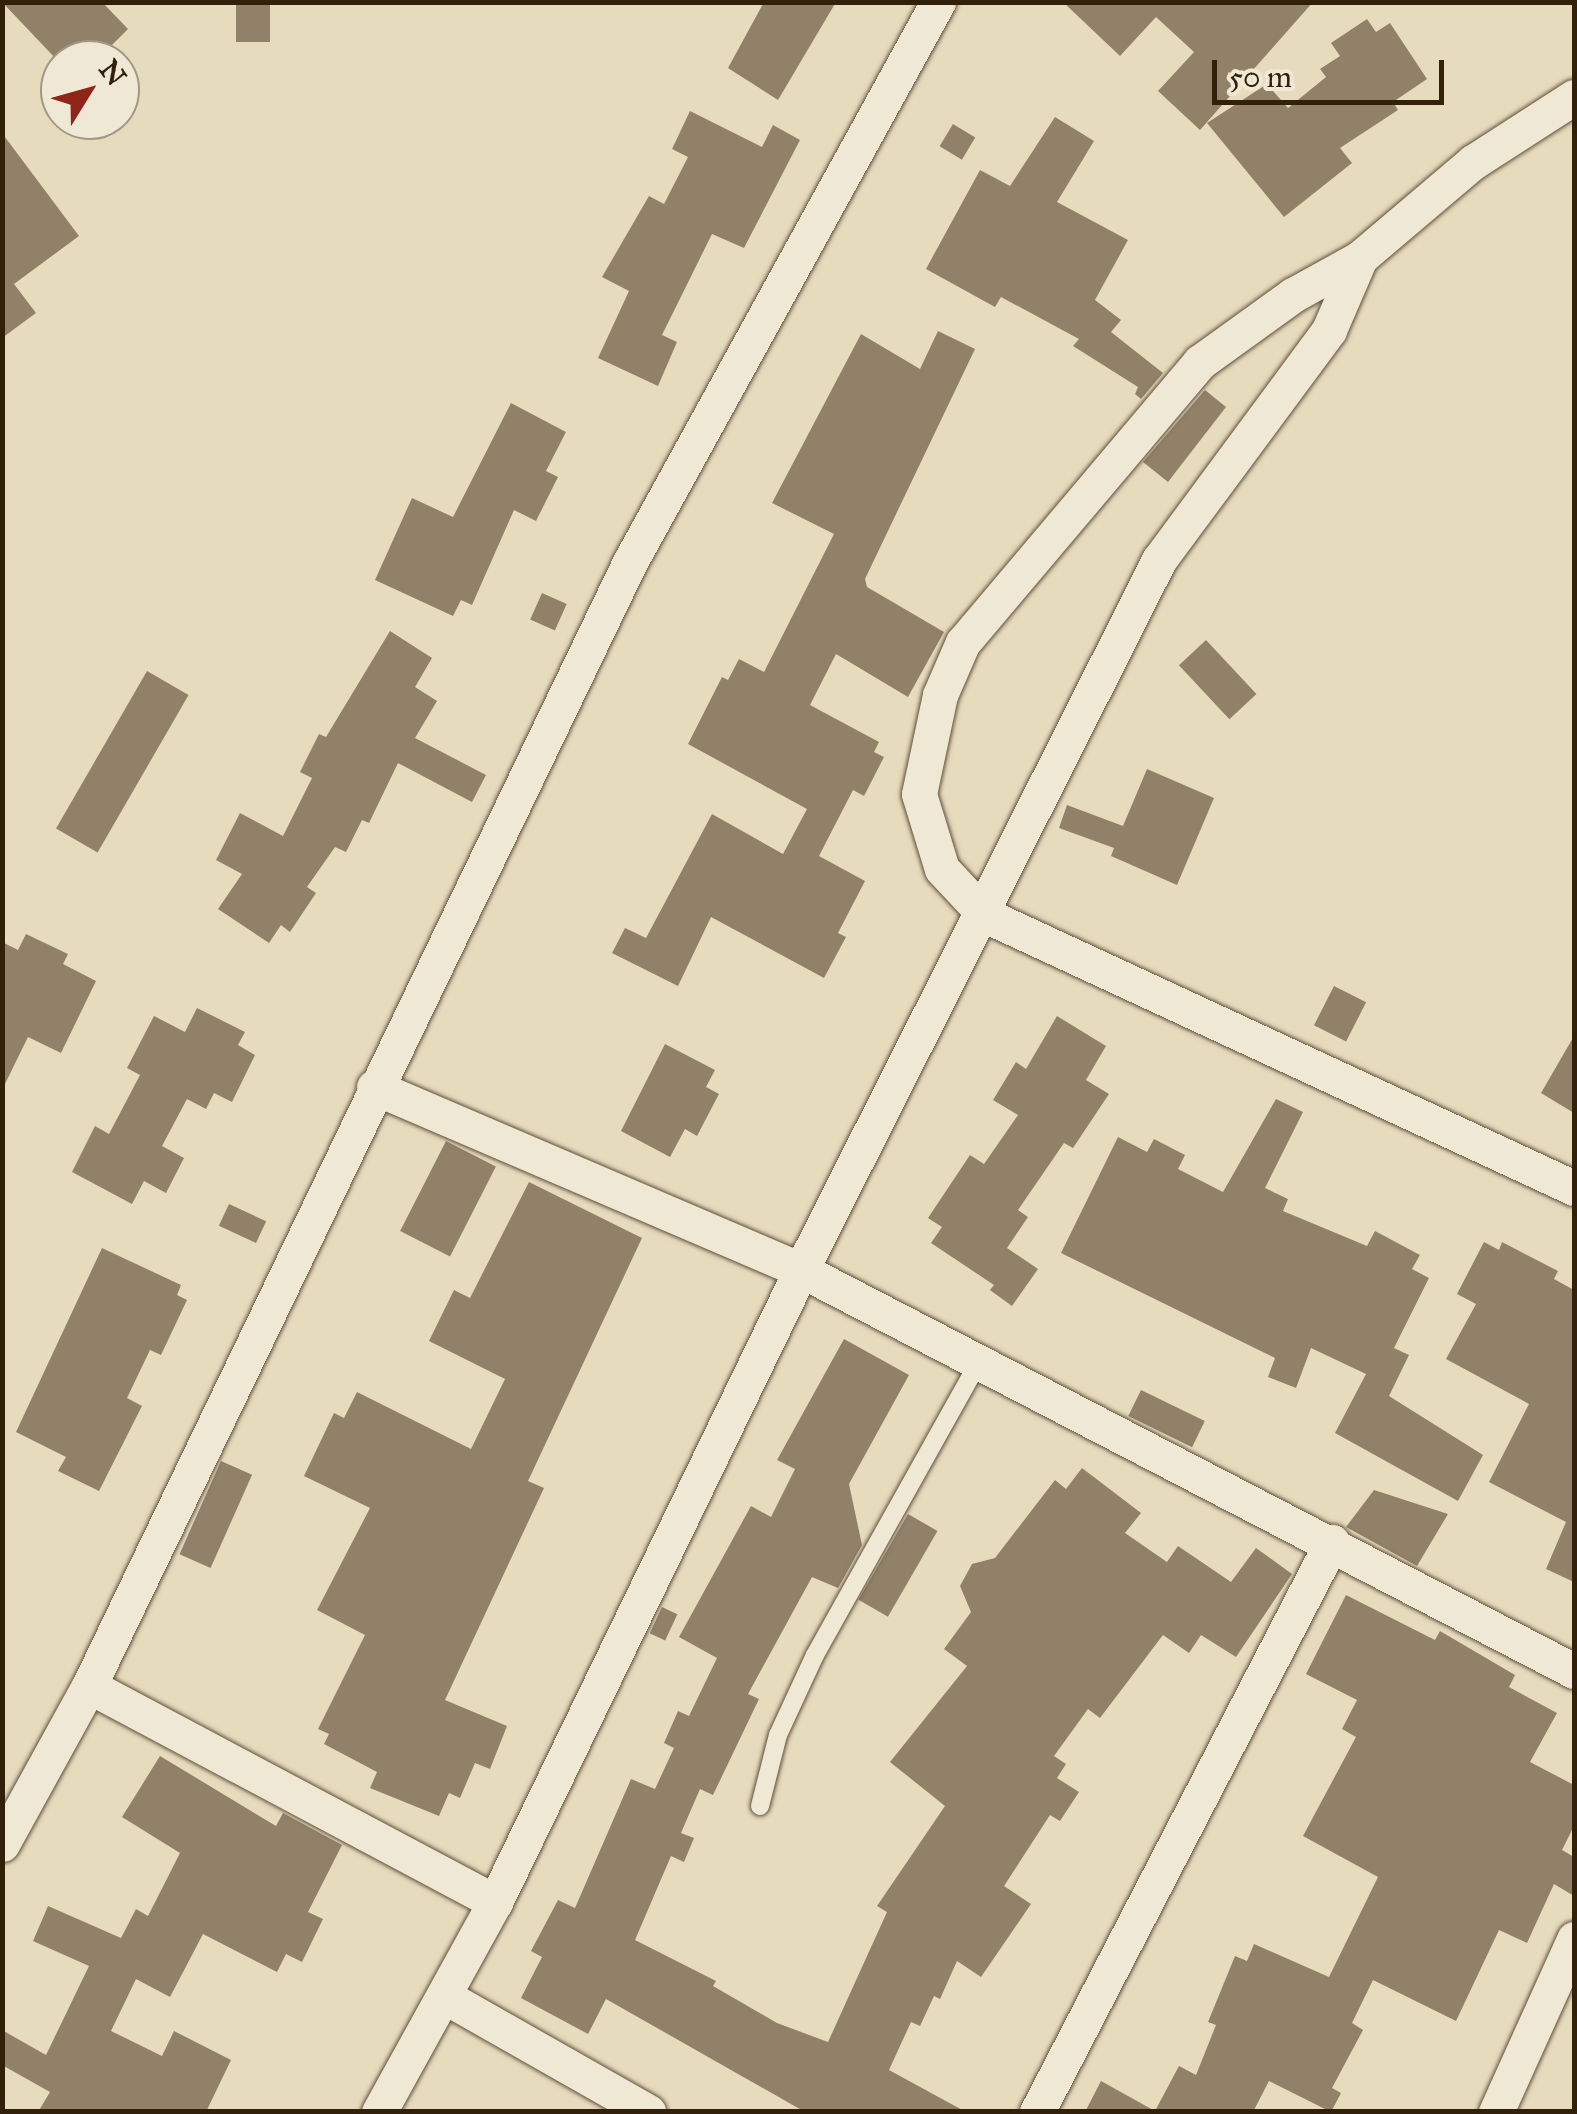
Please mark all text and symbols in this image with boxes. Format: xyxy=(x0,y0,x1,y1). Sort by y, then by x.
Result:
north arrow xyxy=(40,40,140,140)
scale bar xyxy=(1217,40,1450,102)
text: N xyxy=(92,53,134,93)
text: 50 m xyxy=(1229,59,1292,95)

